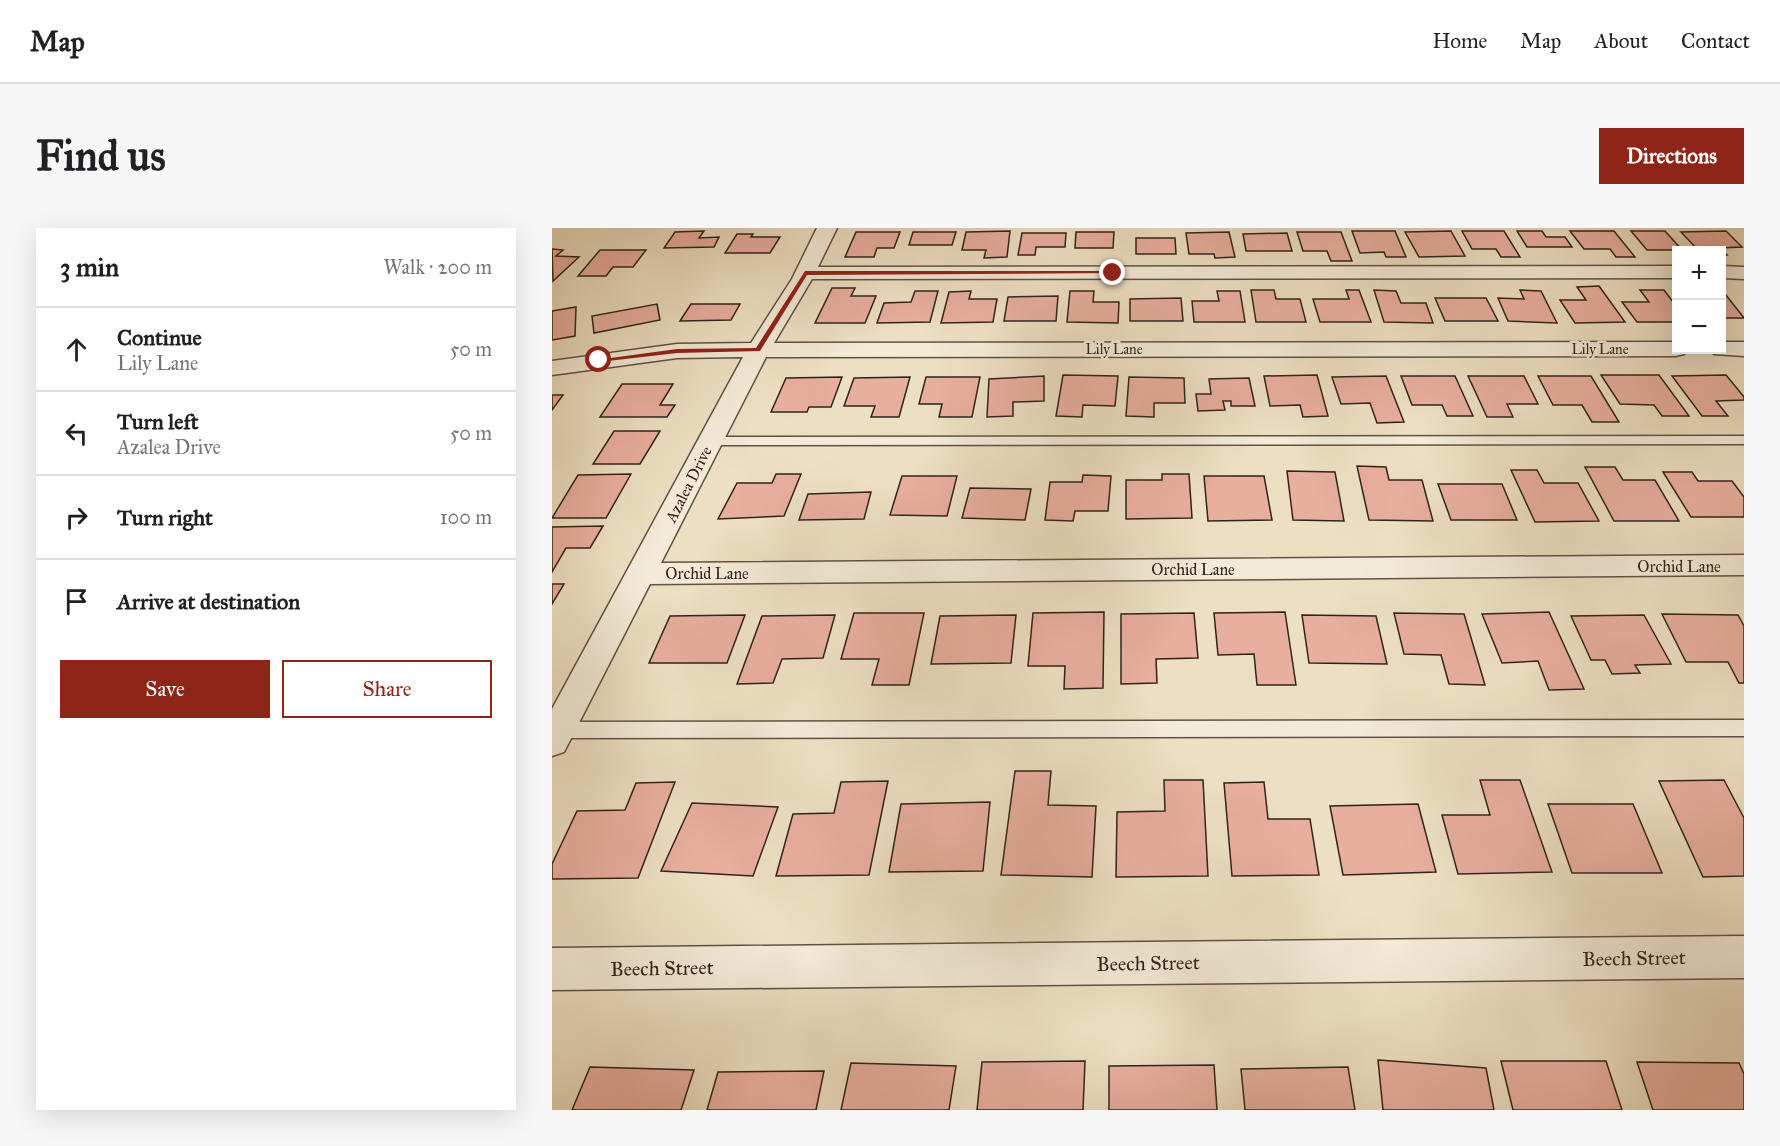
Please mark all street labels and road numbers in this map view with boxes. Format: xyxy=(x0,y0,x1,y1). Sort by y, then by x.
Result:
street label: Lily Lane xyxy=(1086,341,1143,358)
street label: Lily Lane xyxy=(1572,341,1629,358)
street label: Azalea Drive xyxy=(661,443,716,526)
street label: Orchid Lane xyxy=(1637,557,1721,576)
street label: Orchid Lane xyxy=(1151,560,1235,579)
street label: Orchid Lane xyxy=(665,564,749,583)
street label: Beech Street xyxy=(1582,945,1686,971)
street label: Beech Street xyxy=(1096,950,1200,976)
street label: Beech Street xyxy=(610,955,714,981)

